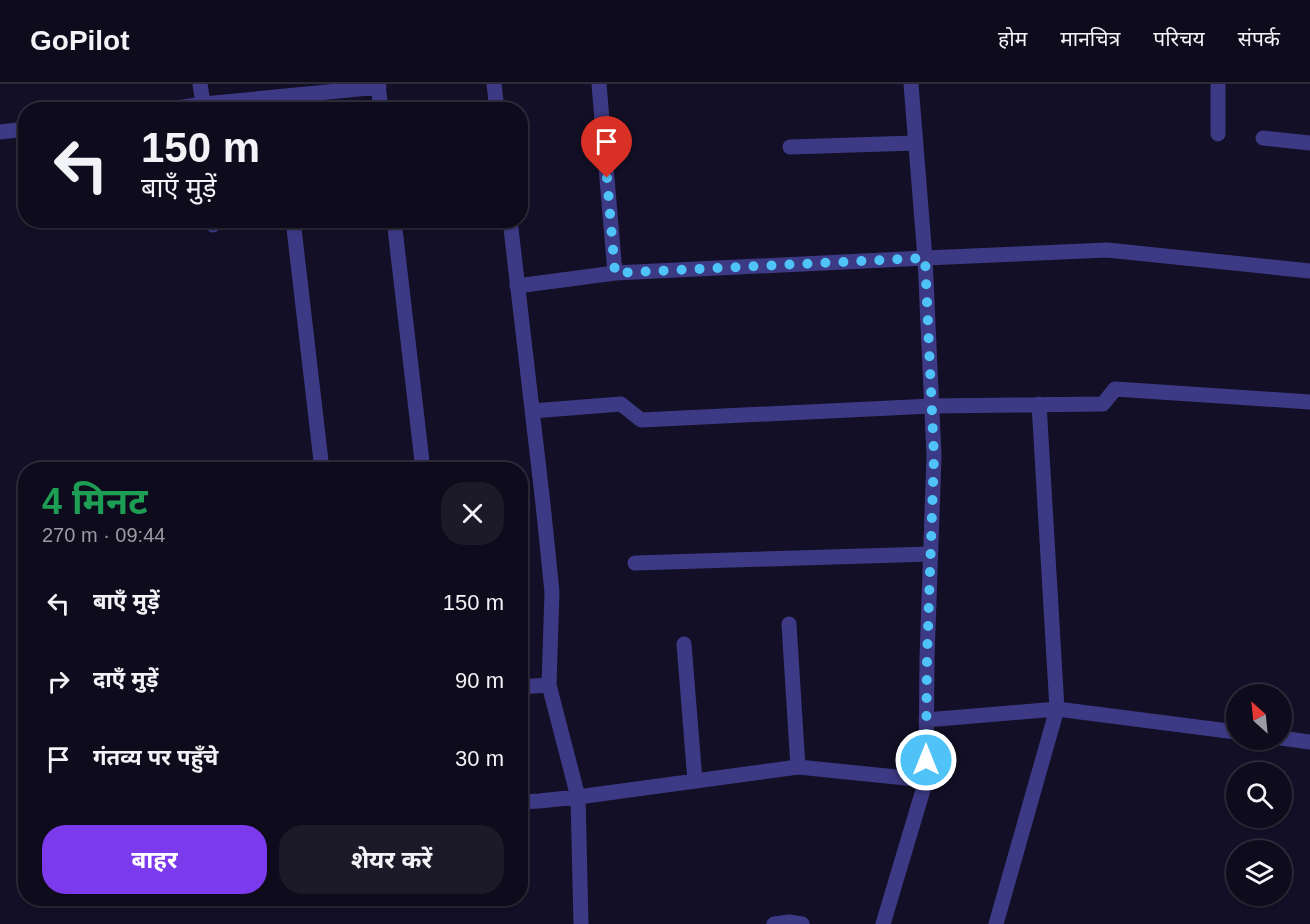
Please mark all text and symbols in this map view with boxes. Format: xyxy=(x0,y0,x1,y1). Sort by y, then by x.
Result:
text: GoPilot xyxy=(30,25,130,56)
text: होम xyxy=(998,27,1027,50)
text: मानचित्र xyxy=(1060,27,1120,50)
text: परिचय xyxy=(1153,27,1205,50)
text: संपर्क xyxy=(1238,27,1280,50)
pin xyxy=(581,116,632,178)
text: 150 m xyxy=(141,124,260,171)
icon: arrive xyxy=(590,125,623,158)
icon: left xyxy=(42,126,120,204)
text: बाएँ मुड़ें xyxy=(141,173,216,203)
text: 4 मिनट xyxy=(42,481,148,522)
button: close xyxy=(441,482,504,545)
text: 270 m · 09:44 xyxy=(42,524,165,546)
icon: left xyxy=(42,587,75,620)
text: बाएँ मुड़ें xyxy=(93,589,159,614)
text: 150 m xyxy=(443,590,504,615)
icon: right xyxy=(42,665,75,698)
text: दाएँ मुड़ें xyxy=(93,667,158,692)
text: 90 m xyxy=(455,668,504,693)
north arrow xyxy=(1226,684,1292,750)
map controls xyxy=(1226,684,1292,906)
position arrow xyxy=(894,728,958,792)
icon: arrive xyxy=(42,743,75,776)
text: गंतव्य पर पहुँचे xyxy=(93,745,218,770)
text: 30 m xyxy=(455,746,504,771)
button: search xyxy=(1226,762,1292,828)
button: बाहर xyxy=(42,825,267,894)
button: शेयर करें xyxy=(279,825,504,894)
button: layers xyxy=(1226,840,1292,906)

